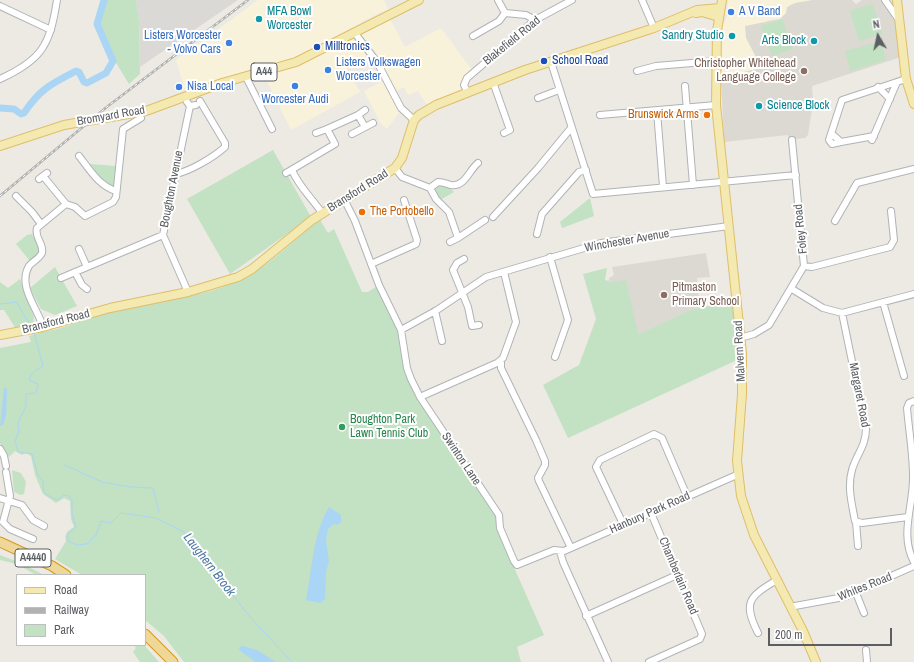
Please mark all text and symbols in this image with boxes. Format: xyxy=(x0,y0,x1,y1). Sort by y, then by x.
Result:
place label: MFA Bowl Worcester xyxy=(267,5,312,33)
place label: A V Band xyxy=(739,5,781,19)
marker: A V Band xyxy=(726,7,736,17)
marker: MFA Bowl Worcester xyxy=(254,14,264,24)
street label: Blakefield Road xyxy=(480,14,544,68)
north arrow xyxy=(858,16,898,56)
text: N xyxy=(872,17,880,32)
place label: Listers Worcester - Volvo Cars xyxy=(144,29,221,57)
place label: Sandry Studio xyxy=(662,29,724,43)
marker: Sandry Studio xyxy=(727,31,737,41)
place label: Arts Block xyxy=(762,34,806,48)
marker: Arts Block xyxy=(809,36,819,46)
marker: Listers Worcester - Volvo Cars xyxy=(224,38,234,48)
place label: Milltronics xyxy=(325,40,370,54)
marker: Milltronics xyxy=(312,42,322,52)
place label: School Road xyxy=(552,54,608,68)
place label: Listers Volkswagen Worcester xyxy=(336,56,421,84)
marker: School Road xyxy=(539,56,549,66)
place label: Christopher Whitehead Language College xyxy=(694,57,796,85)
road number: A44 xyxy=(251,63,277,81)
marker: Listers Volkswagen Worcester xyxy=(323,65,333,75)
marker: Christopher Whitehead Language College xyxy=(799,66,809,76)
place label: Nisa Local xyxy=(187,80,233,94)
marker: Worcester Audi xyxy=(290,81,300,91)
marker: Nisa Local xyxy=(174,82,184,92)
place label: Worcester Audi xyxy=(261,93,329,107)
place label: Science Block xyxy=(767,99,829,113)
marker: Science Block xyxy=(754,101,764,111)
street label: Bromyard Road xyxy=(76,103,146,129)
place label: Brunswick Arms xyxy=(628,108,699,122)
marker: Brunswick Arms xyxy=(702,110,712,120)
street label: Boughton Avenue xyxy=(157,149,187,229)
street label: Bransford Road xyxy=(325,167,391,215)
street label: Foley Road xyxy=(791,203,811,255)
place label: The Portobello xyxy=(370,205,434,219)
marker: The Portobello xyxy=(357,207,367,217)
street label: Winchester Avenue xyxy=(584,226,670,256)
place label: Pitmaston Primary School xyxy=(672,281,739,309)
marker: Pitmaston Primary School xyxy=(659,290,669,300)
street label: Bransford Road xyxy=(21,307,91,337)
street label: Malvern Road xyxy=(731,320,749,382)
street label: Margaret Road xyxy=(846,361,872,429)
place label: Boughton Park Lawn Tennis Club xyxy=(350,413,428,441)
marker: Boughton Park Lawn Tennis Club xyxy=(337,422,347,432)
street label: Swinton Lane xyxy=(438,430,484,488)
street label: Hanbury Park Road xyxy=(608,489,692,537)
water label: Laughern Brook xyxy=(180,530,238,600)
street label: Chamberlain Road xyxy=(655,535,701,617)
road number: A4440 xyxy=(15,549,51,567)
street label: Whites Road xyxy=(836,570,894,604)
legend xyxy=(16,574,146,646)
text: Road xyxy=(54,582,78,598)
text: Railway xyxy=(54,602,89,618)
scale bar xyxy=(770,620,894,646)
text: Park xyxy=(54,622,74,638)
text: 200 m xyxy=(775,627,802,643)

